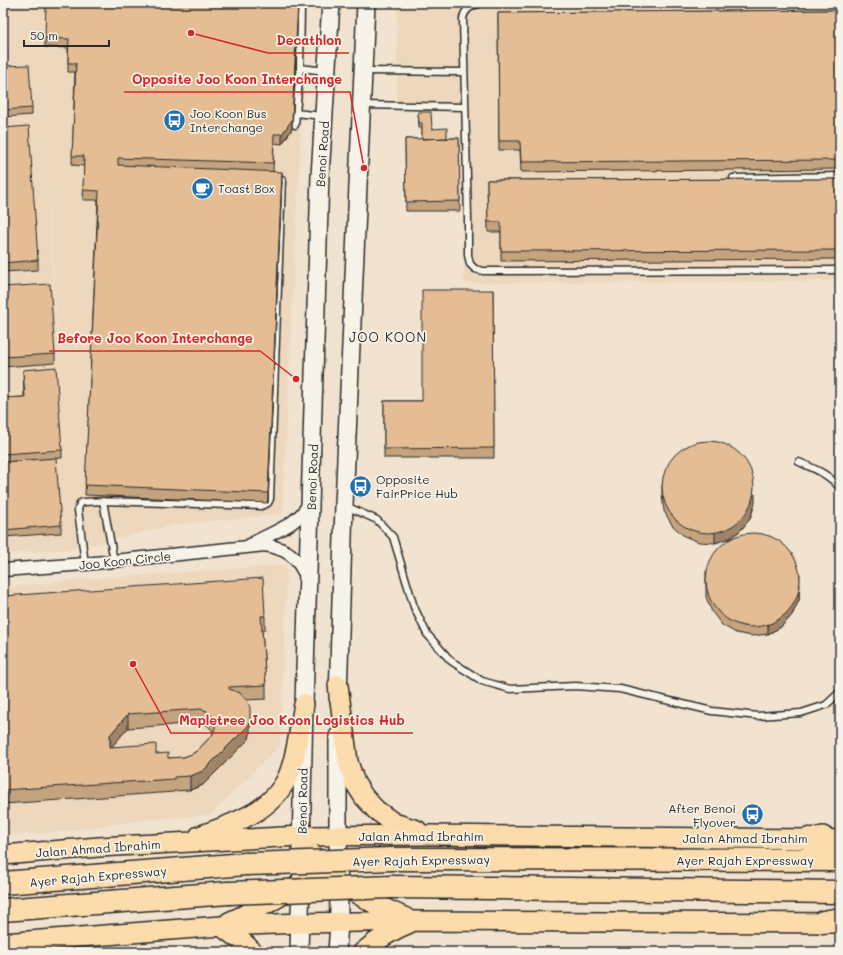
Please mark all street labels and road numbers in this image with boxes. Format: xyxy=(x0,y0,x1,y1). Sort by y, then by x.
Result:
street label: Benoi Road xyxy=(312,120,332,188)
street label: Benoi Road xyxy=(303,443,321,510)
street label: Joo Koon Circle xyxy=(78,547,172,573)
street label: Benoi Road xyxy=(293,767,311,834)
street label: Jalan Ahmad Ibrahim xyxy=(358,828,484,844)
street label: Jalan Ahmad Ibrahim xyxy=(682,830,808,846)
street label: Jalan Ahmad Ibrahim xyxy=(35,836,161,860)
street label: Ayer Rajah Expressway xyxy=(352,851,490,869)
street label: Ayer Rajah Expressway xyxy=(676,852,814,868)
street label: Ayer Rajah Expressway xyxy=(29,862,167,890)

